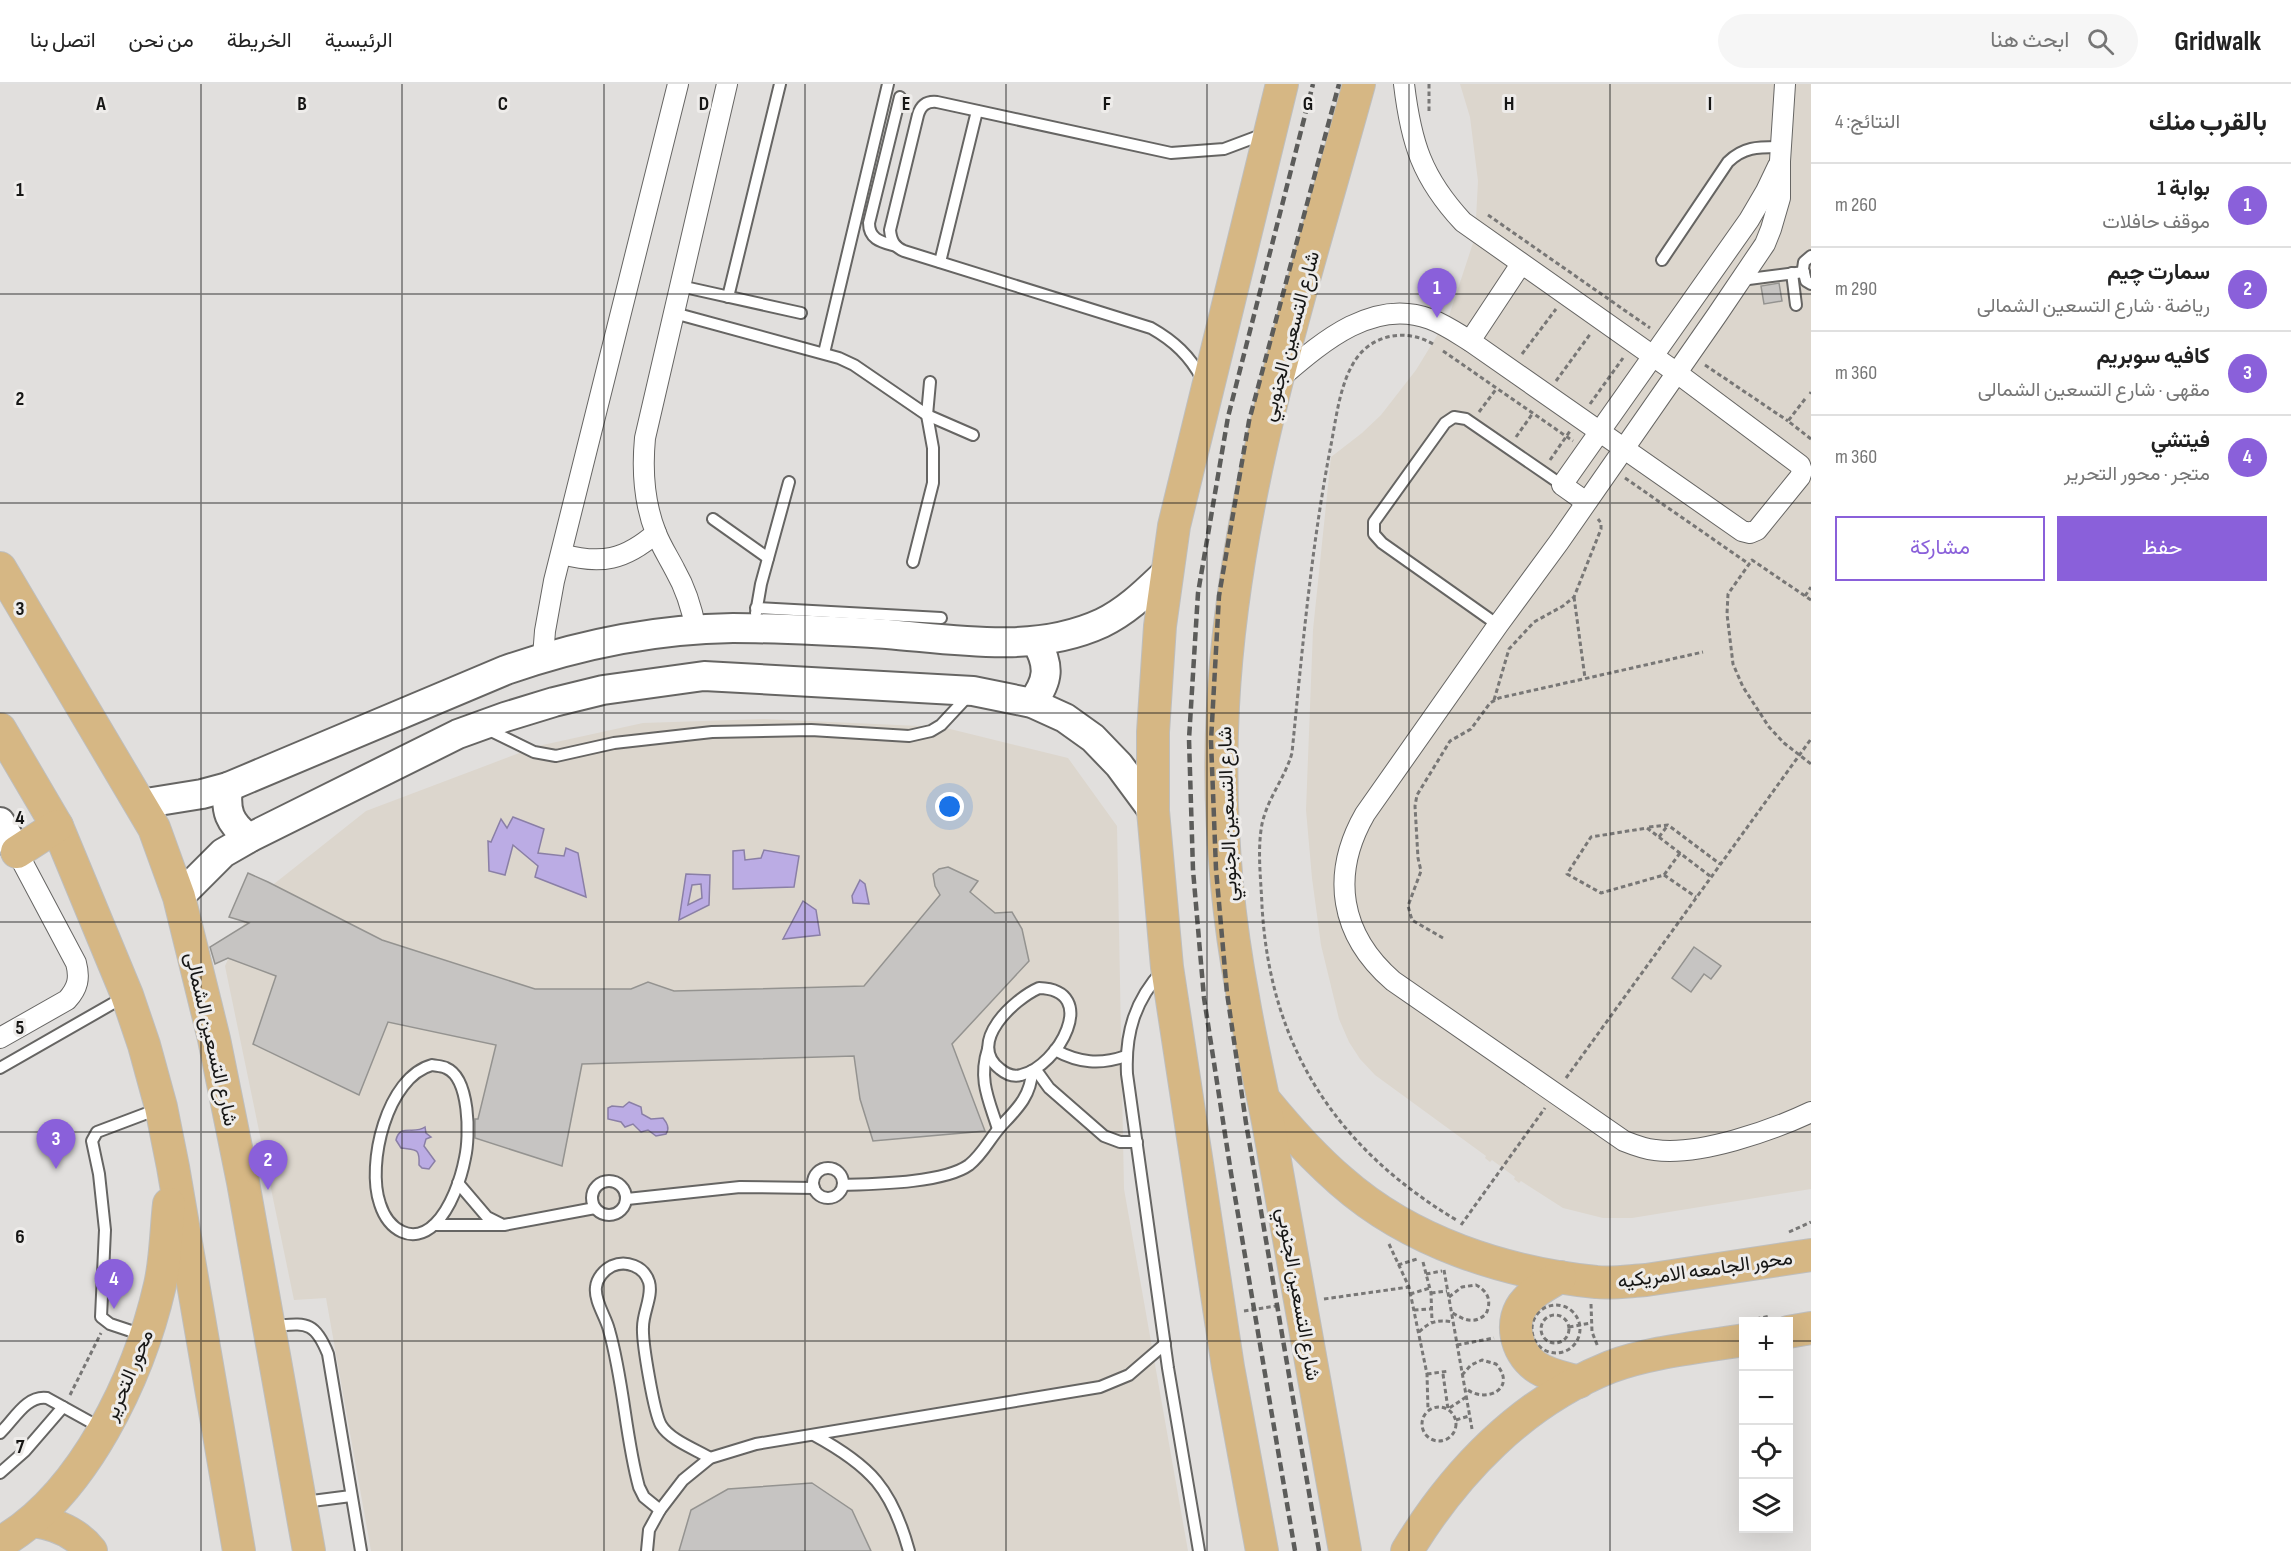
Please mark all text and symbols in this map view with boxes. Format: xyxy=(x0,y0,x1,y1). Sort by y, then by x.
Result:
search box xyxy=(1718,14,2138,68)
icon: search xyxy=(2084,25,2117,58)
text: Gridwalk xyxy=(2174,25,2261,58)
text: ابحث هنا xyxy=(1990,27,2069,54)
text: اتصل بنا xyxy=(30,28,96,53)
text: من نحن xyxy=(129,28,194,53)
text: الخريطة xyxy=(227,28,292,53)
text: الرئيسية xyxy=(325,28,393,53)
text: A xyxy=(95,92,106,116)
text: B xyxy=(297,92,307,116)
text: C xyxy=(498,92,508,116)
text: D xyxy=(699,92,709,116)
text: E xyxy=(902,92,910,116)
text: F xyxy=(1103,92,1111,116)
text: G xyxy=(1303,92,1313,116)
text: H xyxy=(1504,92,1514,116)
text: I xyxy=(1708,92,1712,116)
text: بالقرب منك xyxy=(2149,107,2267,138)
text: النتائج: 4 xyxy=(1835,110,1900,134)
text: بوابة 1 xyxy=(2157,175,2210,202)
text: 1 xyxy=(16,178,24,202)
text: 260 m xyxy=(1835,193,1877,217)
text: 1 xyxy=(2244,193,2251,217)
text: موقف حافلات xyxy=(2102,210,2210,234)
street label: شارع التسعين الجنوبي xyxy=(1257,249,1329,425)
text: سمارت چيم xyxy=(2107,259,2210,286)
pin: 1 xyxy=(1418,268,1456,318)
text: 290 m xyxy=(1835,277,1877,301)
text: 2 xyxy=(2243,277,2252,301)
text: رياضة · شارع التسعين الشمالى xyxy=(1977,294,2210,318)
text: كافيه سوبريم xyxy=(2096,343,2210,370)
text: 360 m xyxy=(1835,361,1877,385)
text: 3 xyxy=(2243,361,2252,385)
text: مقهى · شارع التسعين الشمالى xyxy=(1978,378,2210,402)
text: 2 xyxy=(16,387,24,411)
text: فيتشي xyxy=(2151,427,2210,454)
text: 360 m xyxy=(1835,445,1877,469)
text: 4 xyxy=(2243,445,2252,469)
text: متجر · محور التحرير xyxy=(2064,462,2210,486)
button: مشاركة xyxy=(1835,516,2045,581)
button: حفظ xyxy=(2057,516,2267,581)
text: 3 xyxy=(16,597,25,621)
street label: شارع التسعين الجنوبي xyxy=(1213,726,1247,902)
your location xyxy=(935,792,964,821)
text: 4 xyxy=(15,806,25,830)
street label: شارع التسعين الشمالى xyxy=(178,950,243,1129)
text: 5 xyxy=(16,1016,25,1040)
pin: 3 xyxy=(36,1120,76,1169)
pin: 2 xyxy=(248,1140,288,1190)
street label: شارع التسعين الجنوبي xyxy=(1267,1206,1325,1383)
text: 6 xyxy=(15,1225,25,1249)
street label: محور الجامعه الامريكيه xyxy=(1616,1246,1794,1294)
pin: 4 xyxy=(94,1260,134,1309)
map controls xyxy=(1739,1317,1793,1533)
button: + xyxy=(1739,1317,1793,1371)
street label: محور التحرير xyxy=(99,1326,159,1426)
button: − xyxy=(1739,1371,1793,1425)
button: locate xyxy=(1739,1425,1793,1479)
text: 7 xyxy=(16,1435,25,1459)
button: layers xyxy=(1739,1479,1793,1533)

